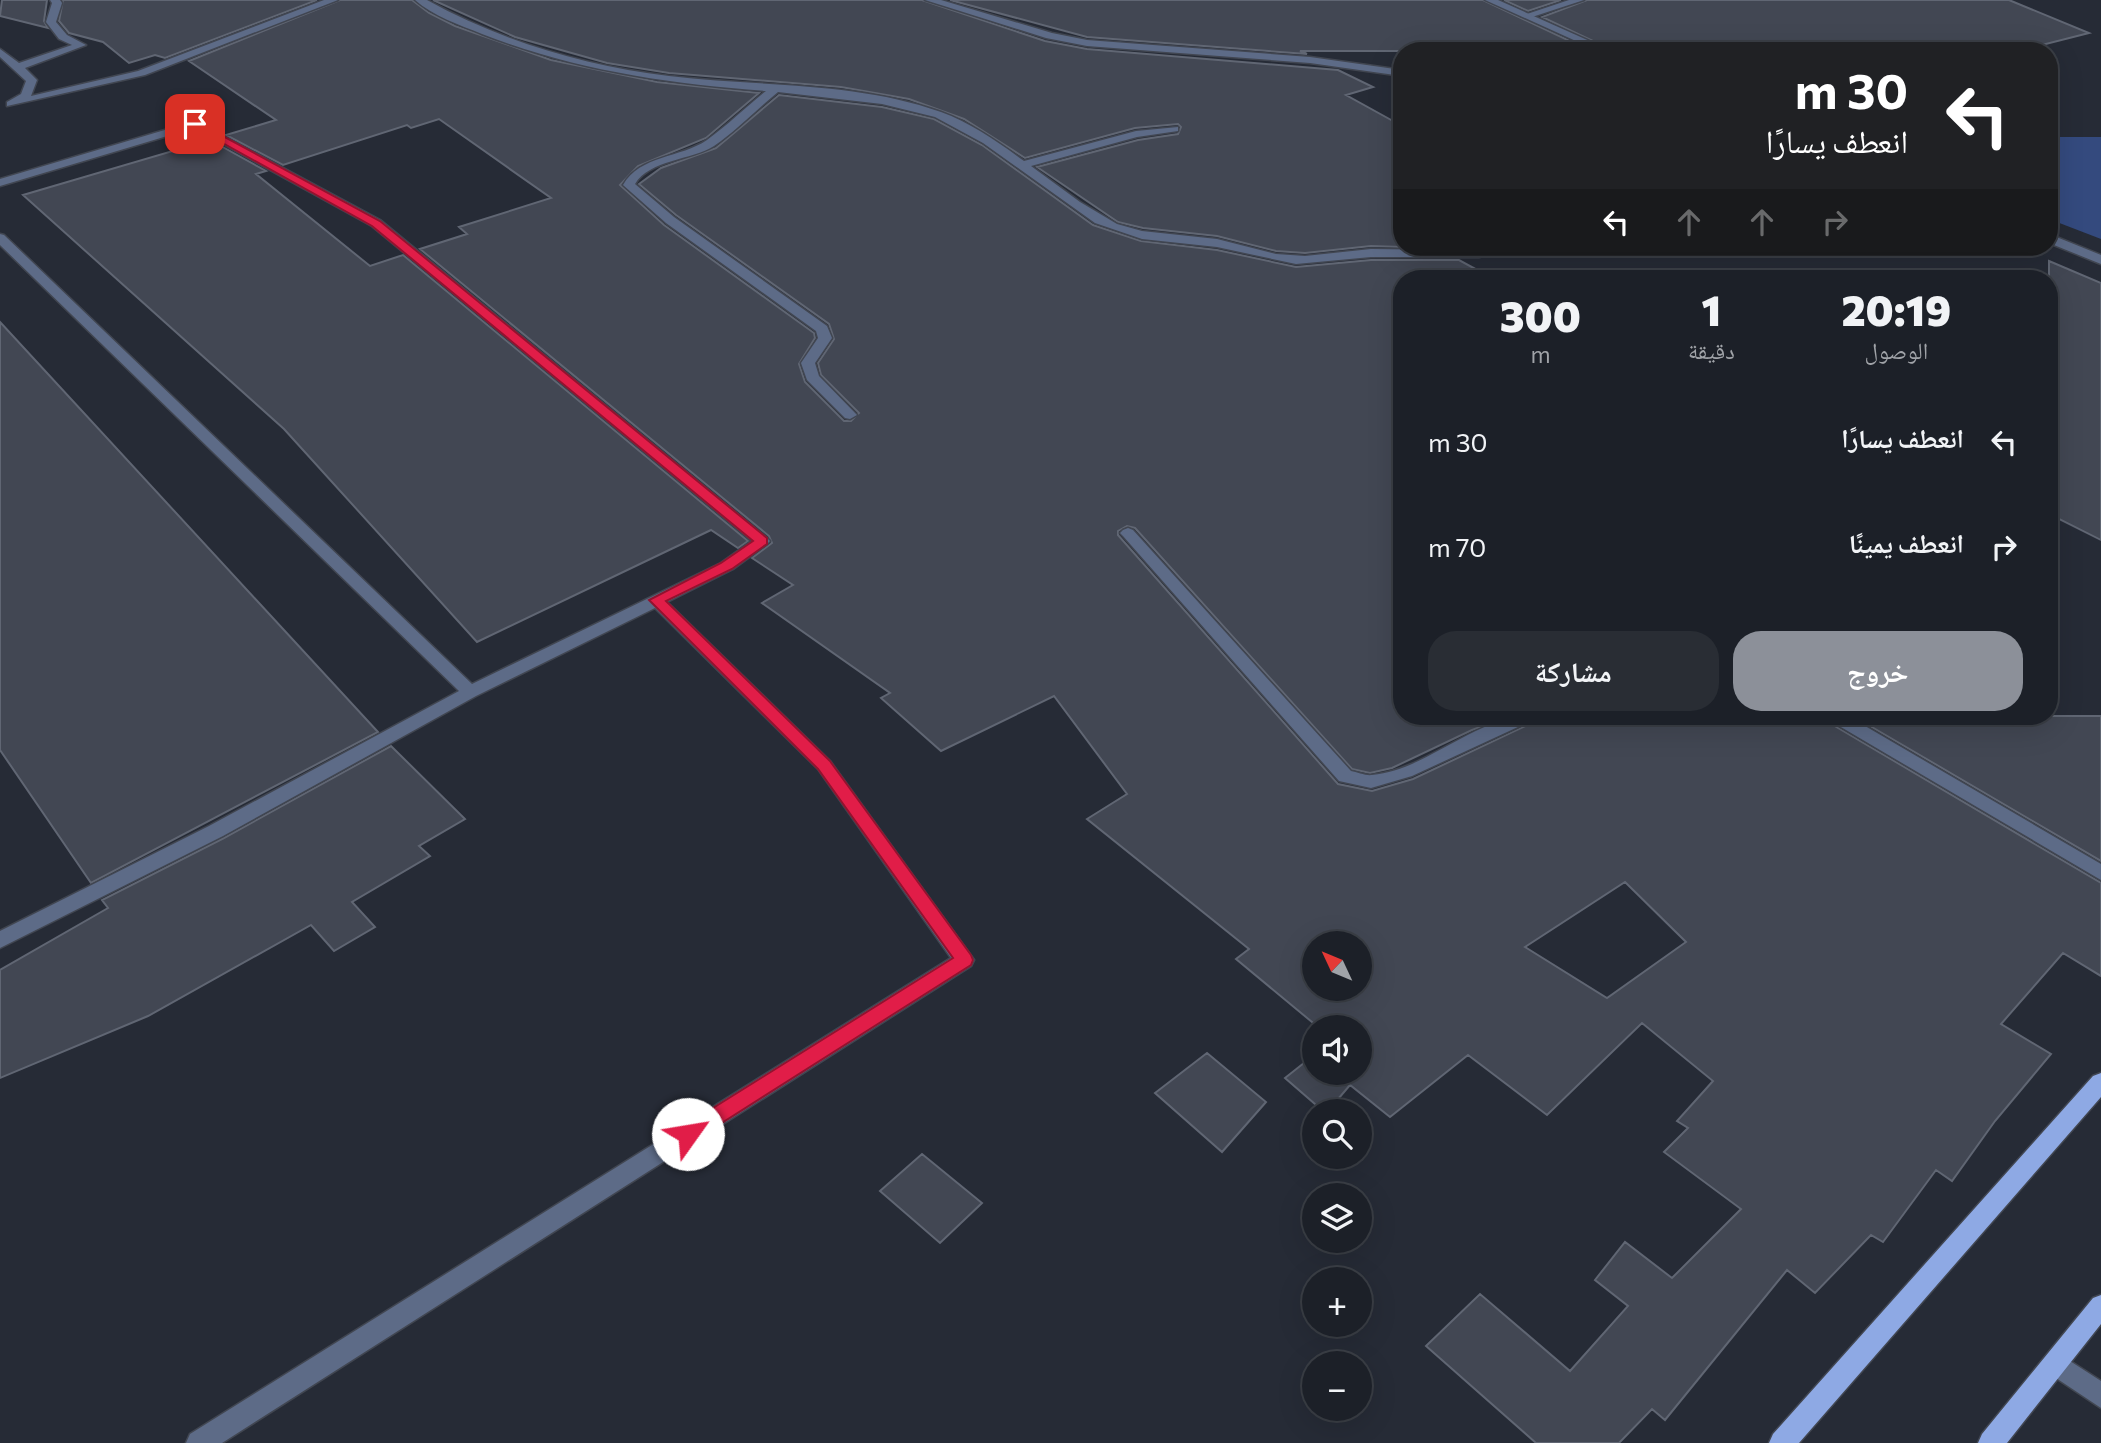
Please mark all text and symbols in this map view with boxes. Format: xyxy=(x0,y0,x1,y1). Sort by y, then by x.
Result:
text: 30 m xyxy=(1795,59,1908,119)
icon: left xyxy=(1932,70,2023,161)
pin xyxy=(165,94,225,154)
icon: arrive xyxy=(176,105,214,143)
text: انعطف يسارًا xyxy=(1766,120,1908,160)
icon: left xyxy=(1597,203,1635,241)
icon: ahead xyxy=(1670,203,1708,241)
icon: ahead xyxy=(1743,203,1781,241)
icon: right xyxy=(1816,203,1854,241)
text: 1 xyxy=(1701,283,1721,335)
text: 20:19 xyxy=(1842,283,1951,335)
text: 300 xyxy=(1500,289,1581,341)
text: دقيقة xyxy=(1688,336,1735,364)
text: الوصول xyxy=(1865,336,1928,364)
text: m xyxy=(1530,340,1550,368)
text: انعطف يسارًا xyxy=(1841,422,1964,453)
icon: left xyxy=(1985,423,2023,461)
text: 30 m xyxy=(1428,426,1487,457)
text: انعطف يمينًا xyxy=(1849,527,1964,558)
icon: right xyxy=(1985,528,2023,566)
text: 70 m xyxy=(1428,531,1486,562)
button: مشاركة xyxy=(1428,631,1719,711)
button: خروج xyxy=(1733,631,2023,711)
north arrow xyxy=(1302,931,1372,1001)
map controls xyxy=(1302,931,1372,1421)
button: sound xyxy=(1302,1015,1372,1085)
position arrow xyxy=(651,1097,725,1171)
button: search xyxy=(1302,1099,1372,1169)
button: layers xyxy=(1302,1183,1372,1253)
button: + xyxy=(1302,1267,1372,1337)
button: − xyxy=(1302,1351,1372,1421)

